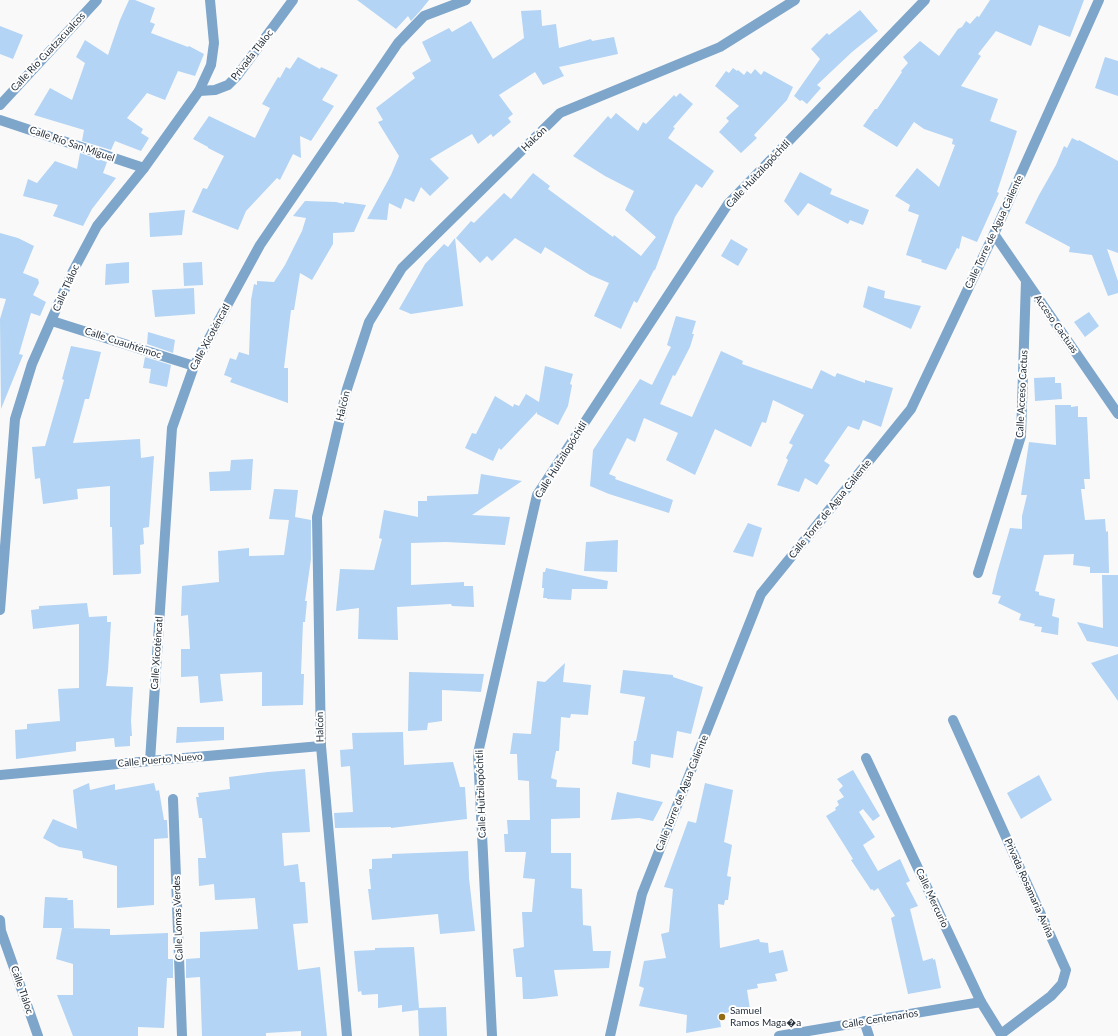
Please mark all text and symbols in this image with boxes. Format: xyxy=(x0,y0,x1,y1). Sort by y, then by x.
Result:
street label: Calle Río Cuatzacualcos xyxy=(8,10,88,94)
street label: Privada Tláloc xyxy=(228,27,276,83)
street label: Calle Río San Miguel xyxy=(28,124,116,164)
street label: Halcón xyxy=(519,124,549,154)
street label: Calle Huitzilopóchtli xyxy=(724,138,792,210)
street label: Calle Torre de Agua Caliente xyxy=(962,173,1026,291)
street label: Calle Tláloc xyxy=(50,263,82,313)
street label: Acceso Cactuas xyxy=(1031,292,1081,356)
street label: Calle Xicoténcatl xyxy=(187,302,233,372)
street label: Calle Cuauhtémoc xyxy=(83,325,163,361)
street label: Calle Acceso Cactus xyxy=(1014,350,1030,438)
street label: Halcón xyxy=(333,390,353,422)
street label: Calle Huitzilopóchtli xyxy=(533,419,589,501)
street label: Calle Torre de Agua Caliente xyxy=(786,457,874,561)
street label: Calle Xicoténcatl xyxy=(148,616,166,690)
street label: Halcón xyxy=(314,712,326,742)
street label: Calle Torre de Agua Caliente xyxy=(653,733,711,853)
street label: Calle Puerto Nuevo xyxy=(117,750,203,770)
street label: Calle Huitzilopóchtli xyxy=(473,750,489,838)
street label: Privada Rosamaria Aviña xyxy=(1002,837,1056,939)
street label: Calle Mercurio xyxy=(913,866,951,930)
street label: Calle Lomas Verdes xyxy=(171,875,185,961)
street label: Calle Tláloc xyxy=(8,964,36,1016)
place label: Samuel Ramos Maga�a xyxy=(730,1005,801,1028)
street label: Calle Centenarios xyxy=(841,1007,919,1031)
marker: Samuel Ramos Maga�a xyxy=(717,1012,727,1022)

